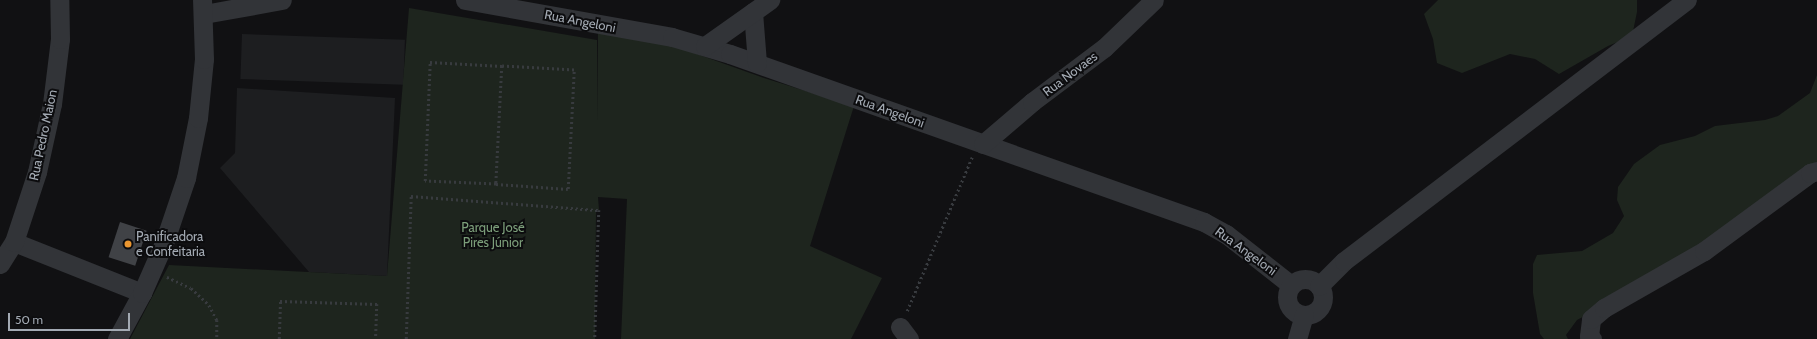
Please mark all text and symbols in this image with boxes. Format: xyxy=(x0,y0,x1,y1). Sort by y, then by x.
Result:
street label: Rua Angeloni xyxy=(543,6,617,36)
street label: Rua Novaes xyxy=(1040,48,1100,100)
street label: Rua Pedro Maion xyxy=(26,88,60,182)
street label: Rua Angeloni xyxy=(853,91,927,131)
park label: Parque José Pires Júnior xyxy=(461,220,525,251)
street label: Rua Angeloni xyxy=(1212,223,1280,279)
place label: Panificadora e Confeitaria xyxy=(136,229,205,260)
marker: Panificadora e Confeitaria xyxy=(123,239,133,249)
scale bar xyxy=(10,305,132,331)
text: 50 m xyxy=(15,312,43,327)

